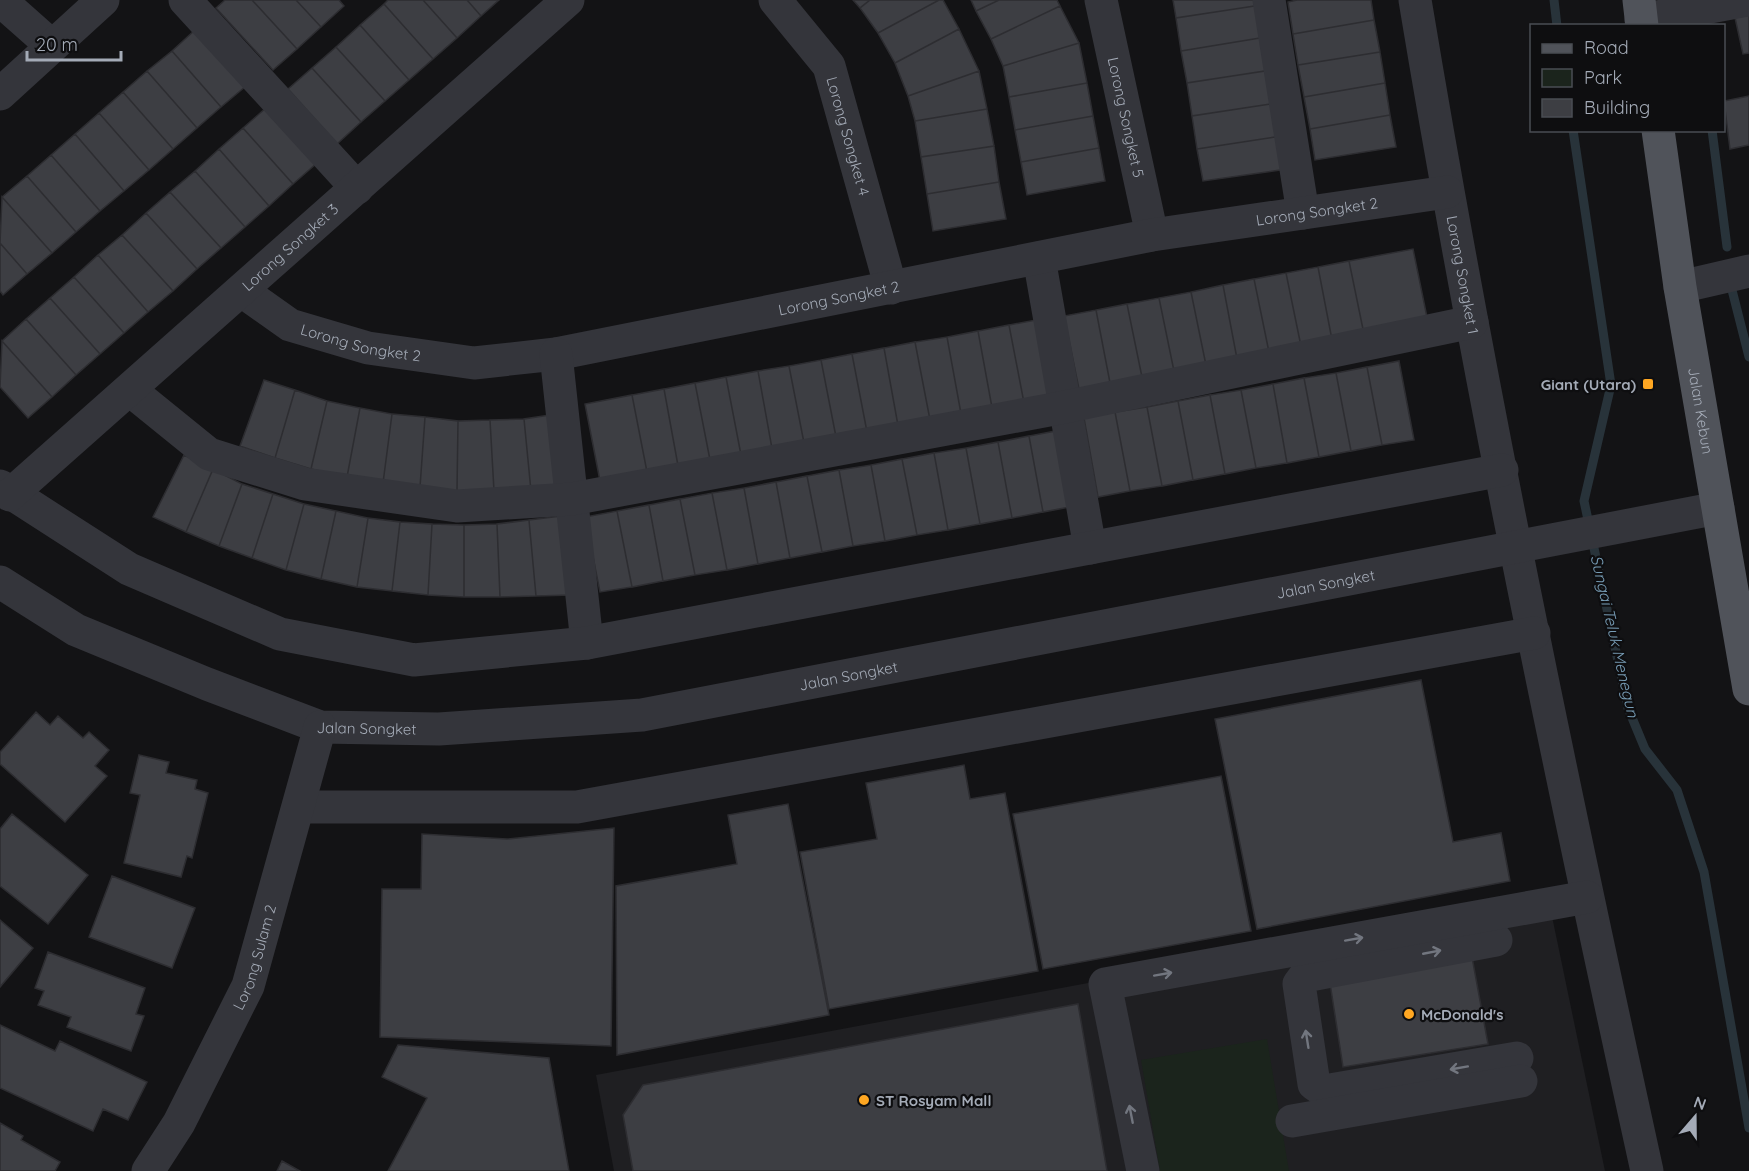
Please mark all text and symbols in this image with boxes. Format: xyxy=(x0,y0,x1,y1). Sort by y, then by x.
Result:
scale bar xyxy=(27,24,122,62)
legend xyxy=(1530,24,1725,132)
text: 20 m xyxy=(36,33,78,56)
text: Road xyxy=(1584,36,1629,59)
street label: Lorong Songket 5 xyxy=(1104,55,1149,179)
text: Park xyxy=(1584,66,1622,89)
street label: Lorong Songket 4 xyxy=(823,74,874,198)
text: Building xyxy=(1584,96,1650,119)
street label: Lorong Songket 2 xyxy=(1255,193,1379,229)
street label: Lorong Songket 3 xyxy=(238,199,342,295)
street label: Lorong Songket 1 xyxy=(1443,214,1484,336)
street label: Lorong Songket 2 xyxy=(777,276,901,319)
street label: Lorong Songket 2 xyxy=(299,319,422,365)
street label: Jalan Kebun xyxy=(1684,366,1718,455)
place label: Giant (Utara) xyxy=(1541,375,1636,394)
marker: Giant (Utara) xyxy=(1641,377,1655,391)
water label: Sungai Teluk Menegun xyxy=(1587,553,1644,720)
street label: Jalan Songket xyxy=(1275,565,1376,602)
street label: Jalan Songket xyxy=(797,657,899,694)
street label: Jalan Songket xyxy=(316,717,417,738)
street label: Lorong Sulam 2 xyxy=(228,902,280,1013)
one-way arrow xyxy=(1344,933,1364,944)
one-way arrow xyxy=(1422,946,1442,957)
one-way arrow xyxy=(1152,968,1172,979)
place label: McDonald's xyxy=(1421,1005,1503,1024)
marker: McDonald's xyxy=(1402,1007,1416,1021)
one-way arrow xyxy=(1302,1030,1313,1049)
one-way arrow xyxy=(1450,1062,1470,1073)
north arrow xyxy=(1665,1087,1725,1147)
place label: ST Rosyam Mall xyxy=(876,1091,991,1110)
text: N xyxy=(1691,1091,1709,1114)
marker: ST Rosyam Mall xyxy=(857,1093,871,1107)
one-way arrow xyxy=(1125,1104,1136,1124)

